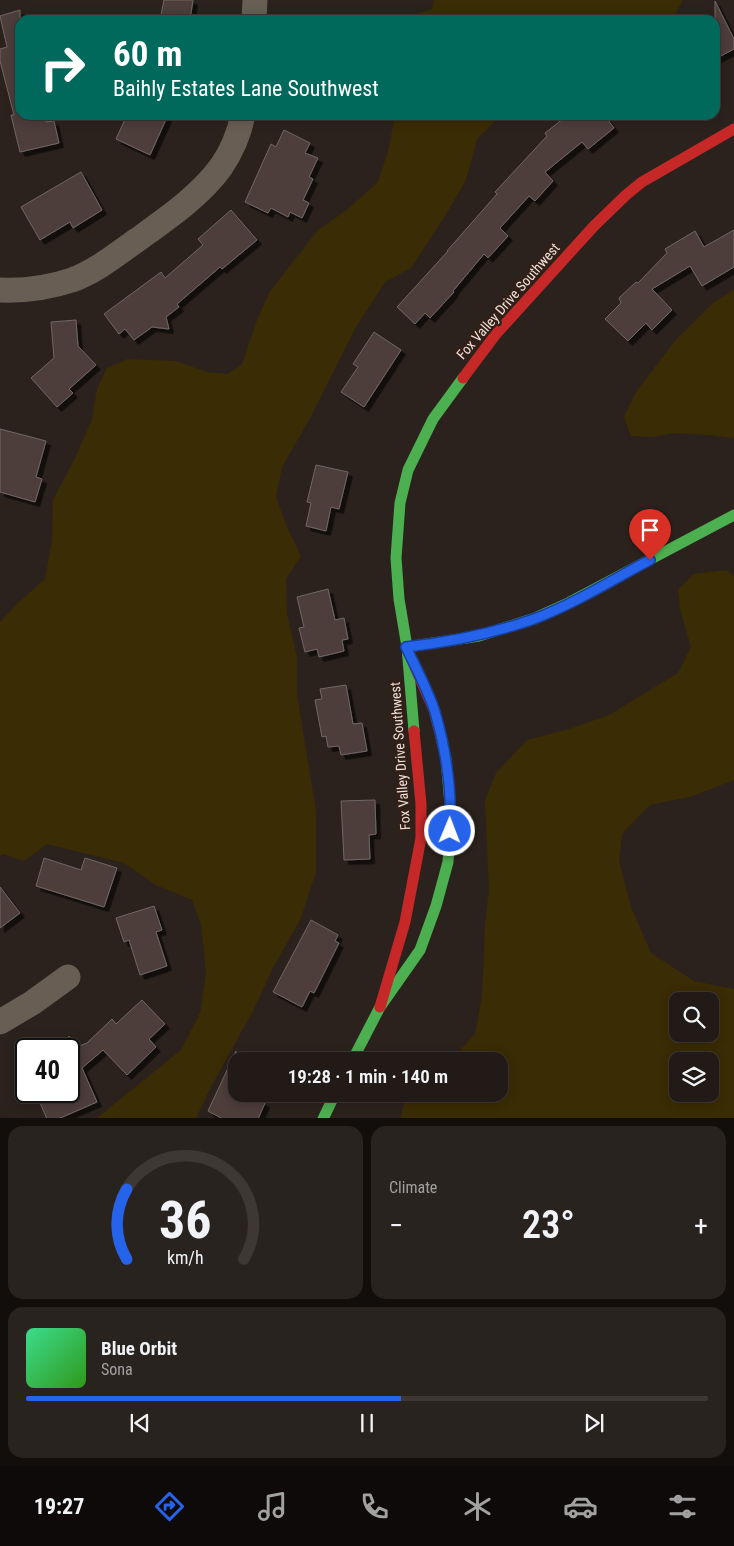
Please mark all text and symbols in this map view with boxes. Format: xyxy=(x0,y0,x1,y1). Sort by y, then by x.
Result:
text: 60 m xyxy=(113,34,182,75)
icon: right xyxy=(30,35,95,100)
text: Baihly Estates Lane Southwest xyxy=(113,76,379,101)
street label: Fox Valley Drive Southwest xyxy=(453,240,563,362)
pin xyxy=(629,509,671,560)
icon: arrive xyxy=(636,516,664,544)
street label: Fox Valley Drive Southwest xyxy=(387,681,413,831)
position arrow xyxy=(423,804,475,856)
map controls xyxy=(669,992,719,1102)
button: search xyxy=(669,992,719,1042)
speed limit sign: 40 xyxy=(15,1038,80,1103)
button: layers xyxy=(669,1052,719,1102)
text: 19:28 · 1 min · 140 m xyxy=(288,1065,448,1088)
text: Climate xyxy=(389,1178,437,1197)
text: 36 xyxy=(159,1190,212,1251)
text: 23° xyxy=(522,1203,575,1247)
text: − xyxy=(389,1209,403,1242)
text: + xyxy=(694,1209,708,1242)
text: km/h xyxy=(167,1247,204,1268)
text: Blue Orbit xyxy=(101,1337,177,1360)
text: Sona xyxy=(101,1360,133,1379)
icon: previous xyxy=(126,1409,154,1437)
icon: pause xyxy=(353,1409,381,1437)
icon: next xyxy=(580,1409,608,1437)
icon: directions xyxy=(152,1489,187,1524)
icon: music xyxy=(255,1489,290,1524)
icon: phone xyxy=(357,1489,392,1524)
icon: climate xyxy=(460,1489,495,1524)
icon: car xyxy=(563,1489,598,1524)
icon: filters xyxy=(665,1489,700,1524)
text: 19:27 xyxy=(34,1494,84,1519)

